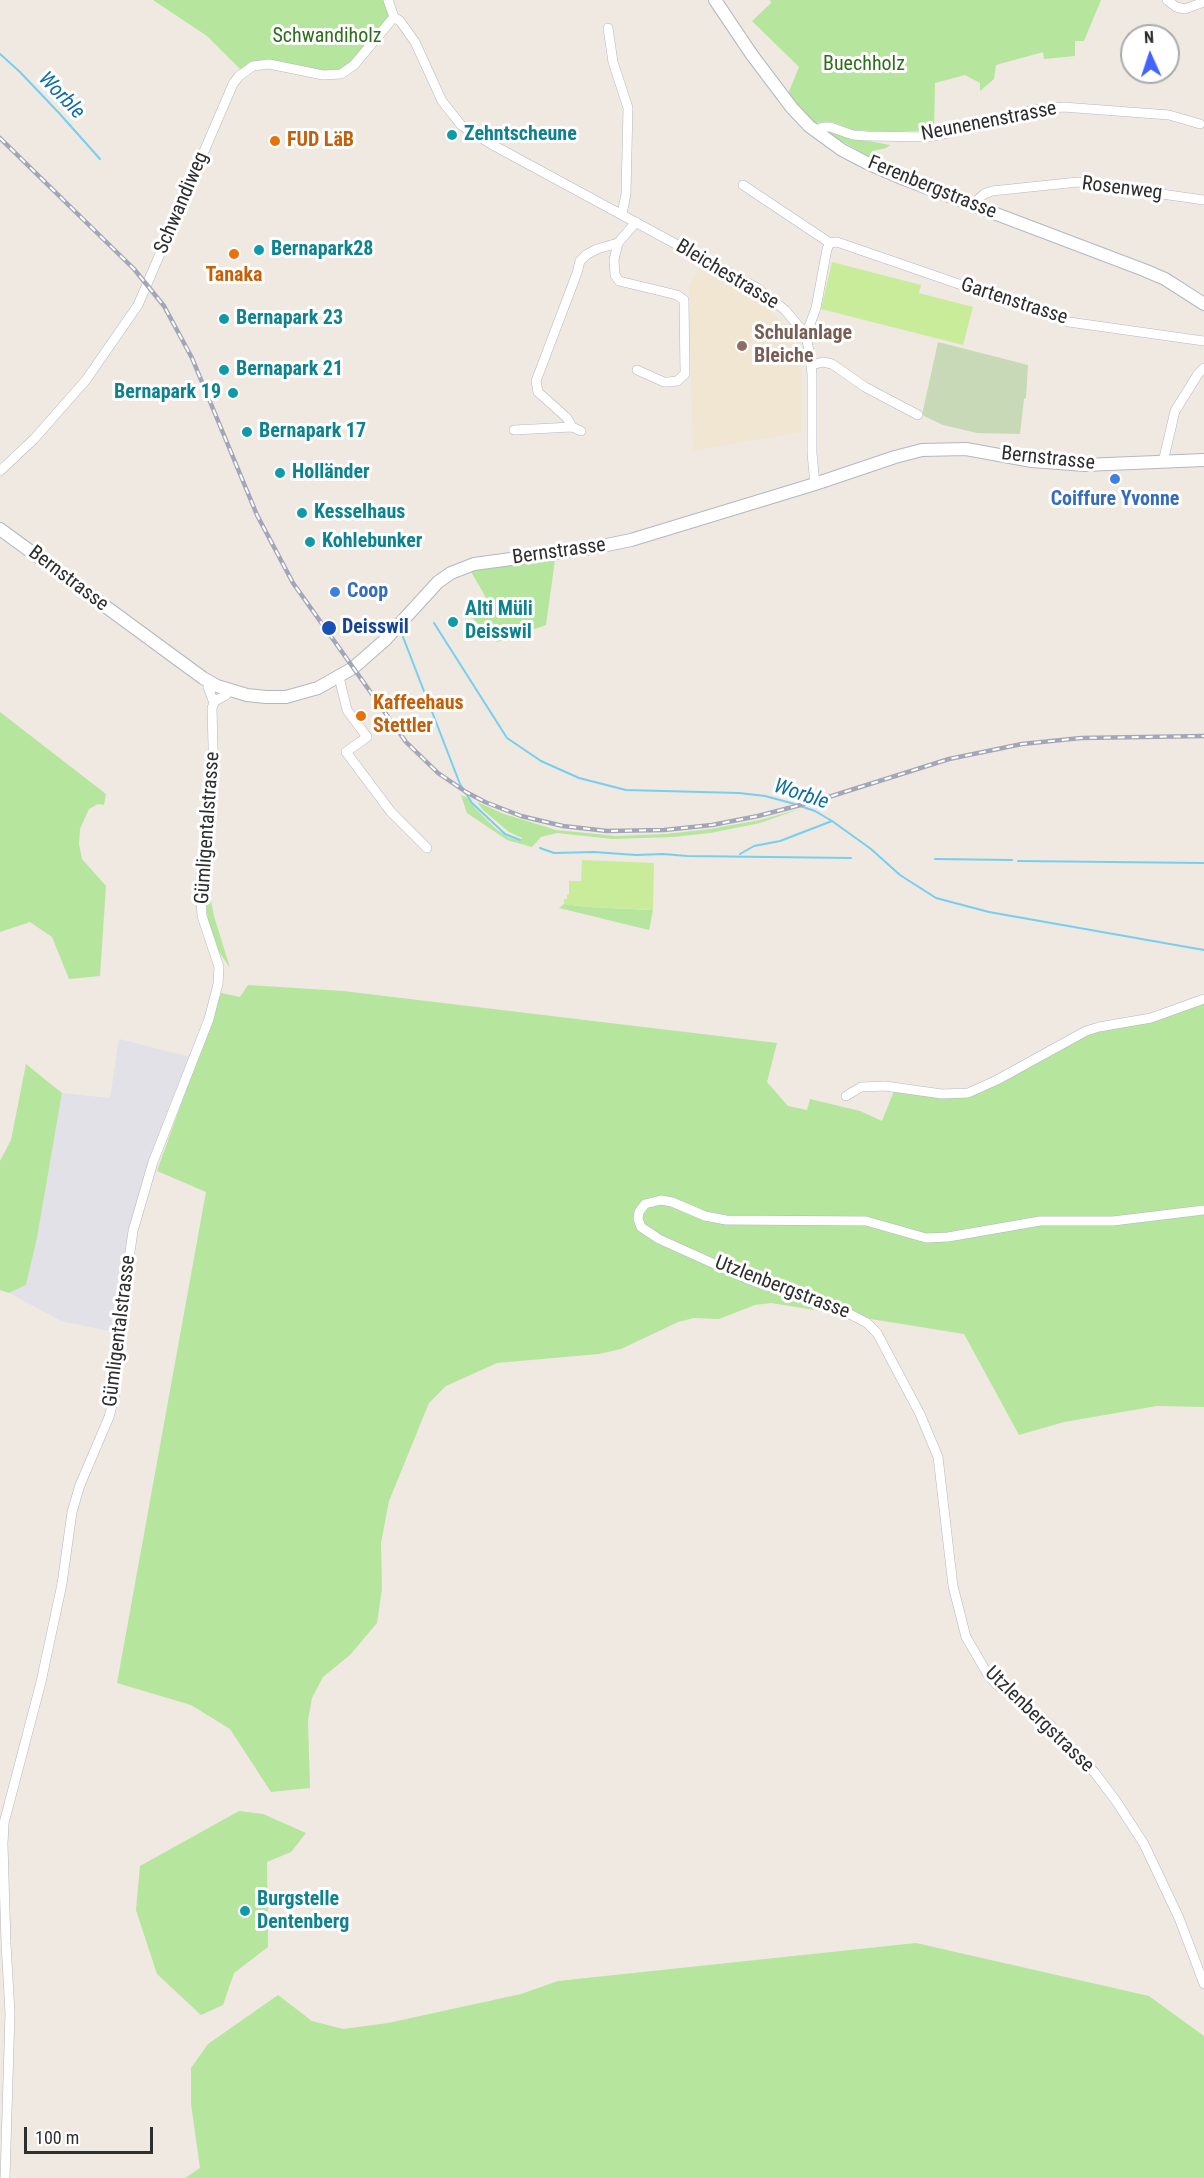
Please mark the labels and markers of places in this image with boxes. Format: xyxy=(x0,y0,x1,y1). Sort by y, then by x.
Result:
place label: Zehntscheune xyxy=(464,123,577,147)
marker: Zehntscheune xyxy=(445,128,459,142)
place label: FUD LäB xyxy=(287,129,354,153)
marker: FUD LäB xyxy=(268,134,282,148)
place label: Bernapark28 xyxy=(271,238,373,262)
marker: Bernapark28 xyxy=(252,243,266,257)
marker: Tanaka xyxy=(227,247,241,261)
place label: Tanaka xyxy=(206,264,262,288)
place label: Bernapark 23 xyxy=(236,307,343,331)
marker: Bernapark 23 xyxy=(217,312,231,326)
place label: Schulanlage Bleiche xyxy=(754,322,852,369)
marker: Schulanlage Bleiche xyxy=(735,339,749,353)
place label: Bernapark 21 xyxy=(236,358,343,382)
marker: Bernapark 21 xyxy=(217,363,231,377)
place label: Bernapark 19 xyxy=(114,381,221,405)
marker: Bernapark 19 xyxy=(226,386,240,400)
place label: Bernapark 17 xyxy=(259,420,366,444)
marker: Bernapark 17 xyxy=(240,425,254,439)
place label: Holländer xyxy=(292,461,370,485)
marker: Holländer xyxy=(273,466,287,480)
marker: Coiffure Yvonne xyxy=(1108,472,1122,486)
place label: Coiffure Yvonne xyxy=(1051,488,1179,512)
place label: Kesselhaus xyxy=(314,501,405,525)
marker: Kesselhaus xyxy=(295,506,309,520)
place label: Kohlebunker xyxy=(322,530,422,554)
marker: Kohlebunker xyxy=(303,535,317,549)
place label: Coop xyxy=(347,580,388,604)
marker: Coop xyxy=(328,585,342,599)
place label: Alti Müli Deisswil xyxy=(465,598,533,645)
marker: Alti Müli Deisswil xyxy=(446,615,460,629)
place label: Deisswil xyxy=(342,616,409,640)
marker: Deisswil xyxy=(320,619,338,637)
place label: Kaffeehaus Stettler xyxy=(373,692,464,739)
marker: Kaffeehaus Stettler xyxy=(354,709,368,723)
place label: Burgstelle Dentenberg xyxy=(257,1888,349,1935)
marker: Burgstelle Dentenberg xyxy=(238,1904,252,1918)

